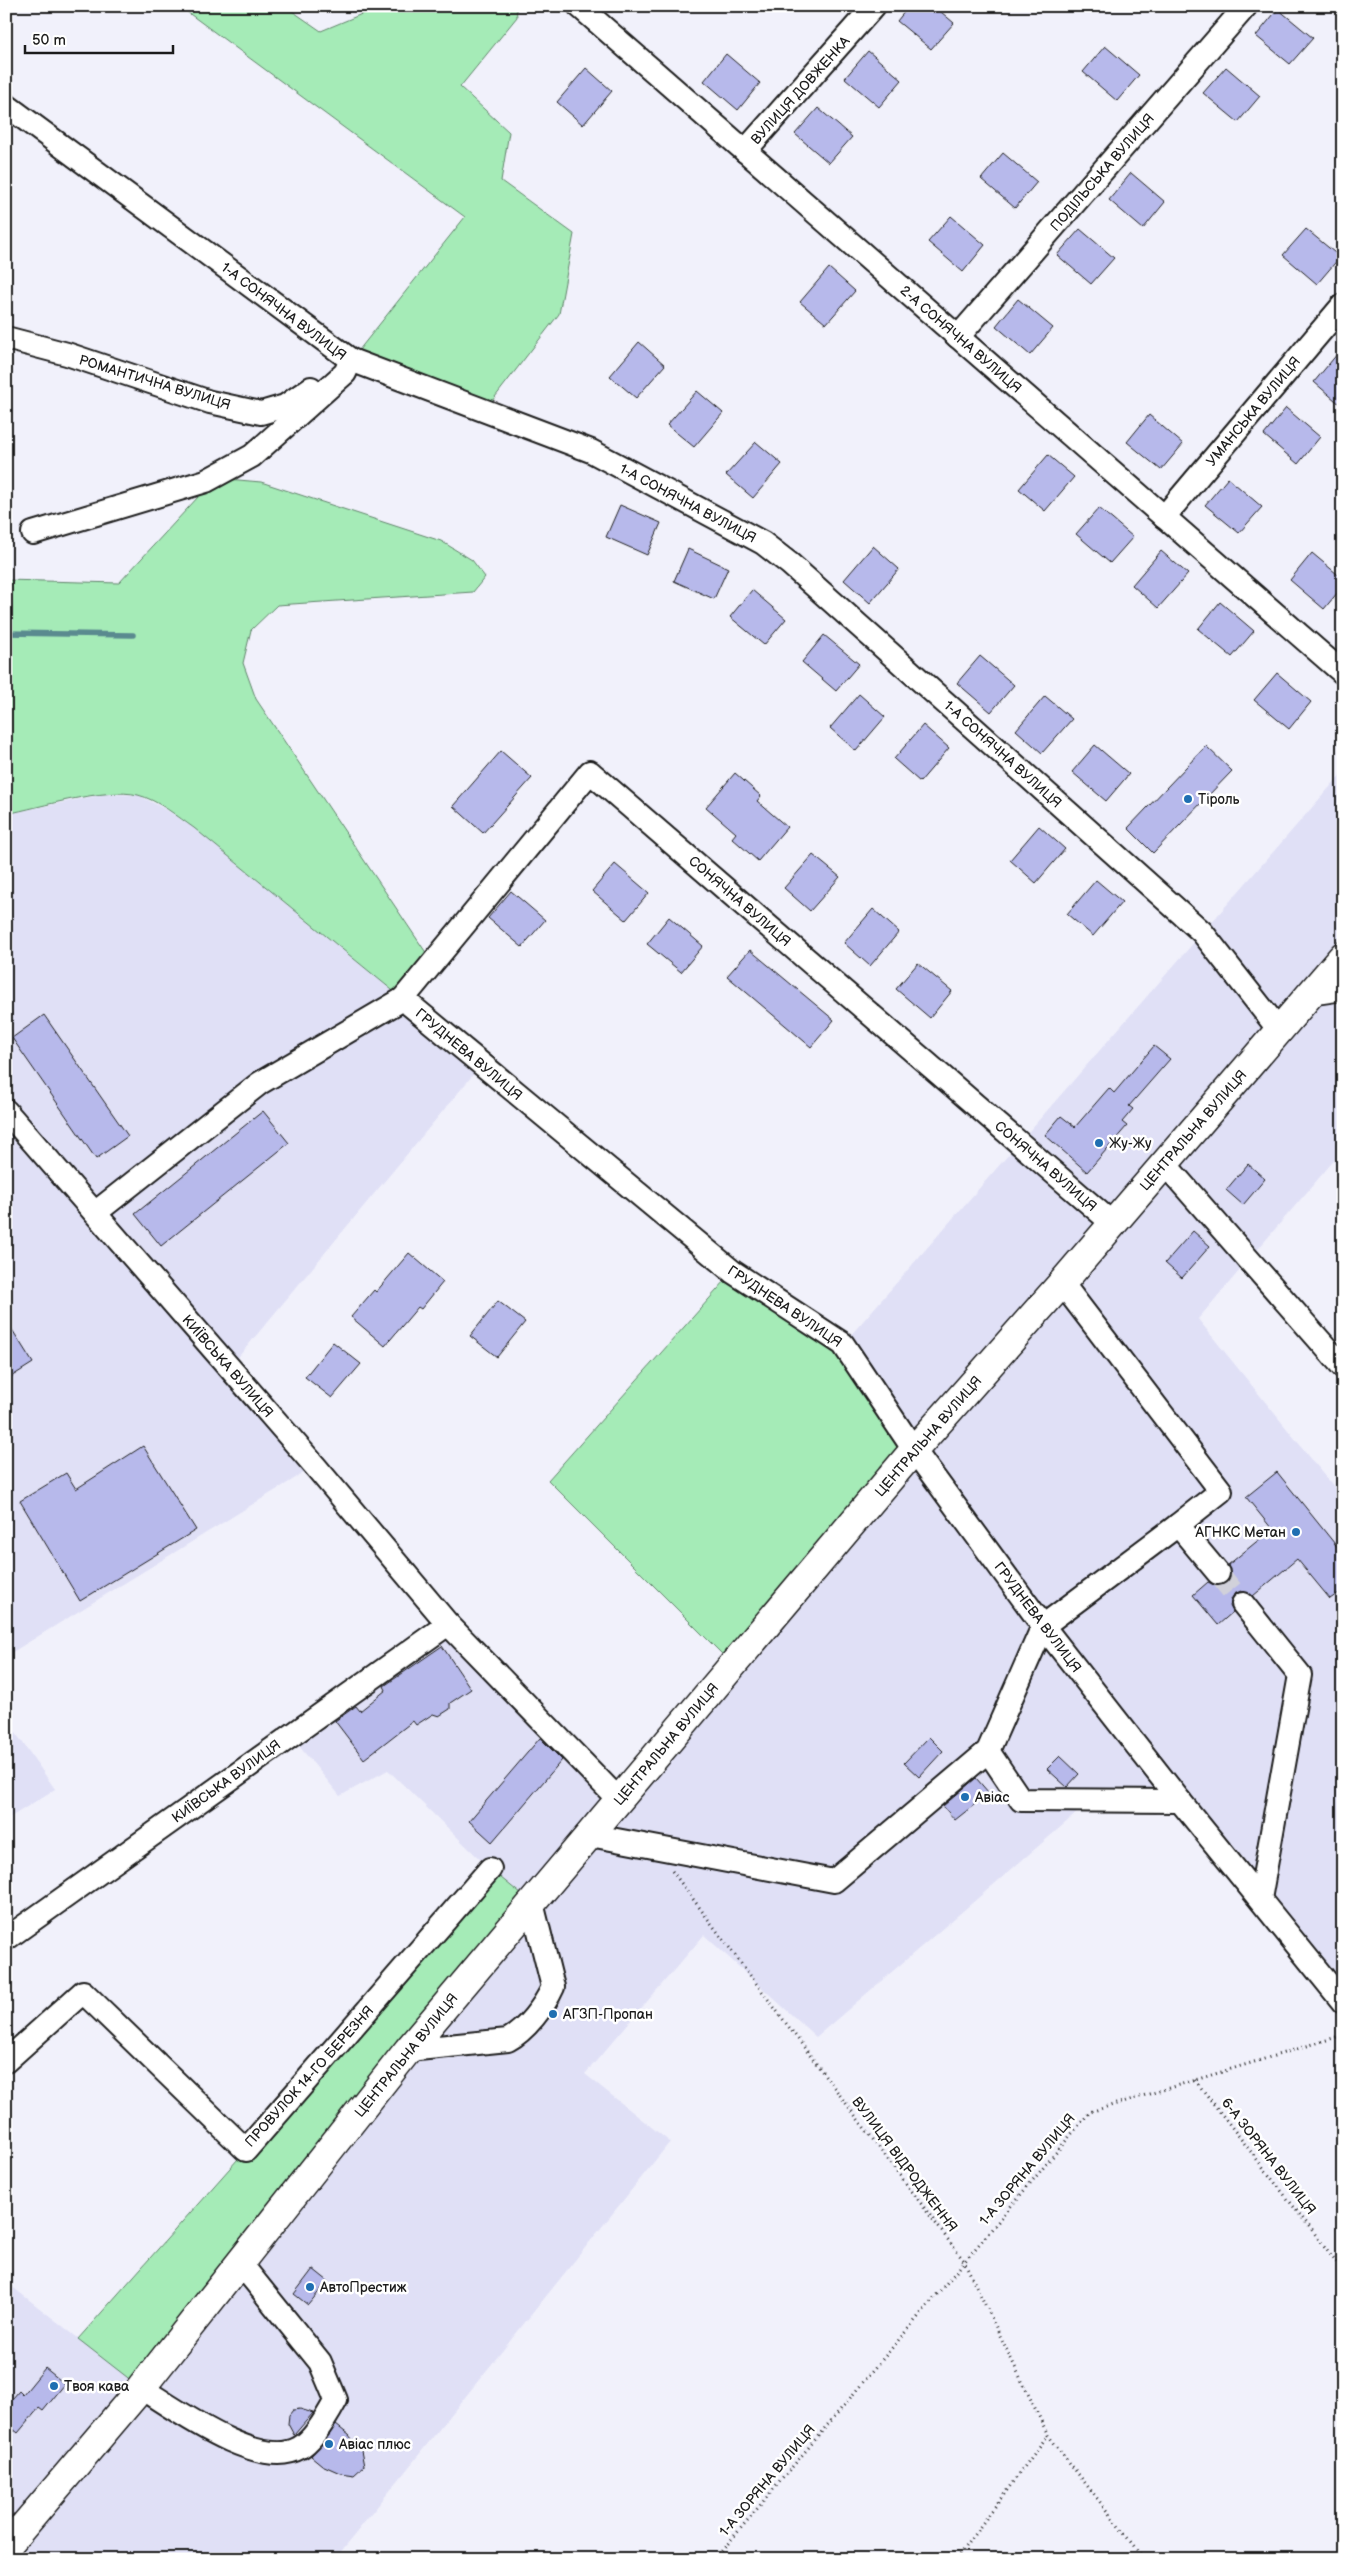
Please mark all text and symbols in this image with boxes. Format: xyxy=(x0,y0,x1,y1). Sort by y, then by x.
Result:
scale bar xyxy=(25,22,172,54)
text: 50 m xyxy=(32,31,66,50)
street label: ВУЛИЦЯ ДОВЖЕНКА xyxy=(747,32,854,148)
street label: ПОДІЛЬСЬКА ВУЛИЦЯ xyxy=(1047,110,1158,235)
street label: 1-А СОНЯЧНА ВУЛИЦЯ xyxy=(218,259,350,364)
street label: 2-А СОНЯЧНА ВУЛИЦЯ xyxy=(897,282,1025,397)
street label: РОМАНТИЧНА ВУЛИЦЯ xyxy=(77,351,233,414)
street label: УМАНСЬКА ВУЛИЦЯ xyxy=(1203,353,1304,469)
street label: 1-А СОНЯЧНА ВУЛИЦЯ xyxy=(617,460,759,547)
street label: 1-А СОНЯЧНА ВУЛИЦЯ xyxy=(940,697,1065,812)
place label: Тіроль xyxy=(1198,791,1240,808)
marker: Тіроль xyxy=(1182,793,1194,805)
street label: СОНЯЧНА ВУЛИЦЯ xyxy=(685,852,794,950)
street label: ГРУДНЕВА ВУЛИЦЯ xyxy=(412,1005,526,1104)
street label: ЦЕНТРАЛЬНА ВУЛИЦЯ xyxy=(1136,1067,1250,1194)
street label: СОНЯЧНА ВУЛИЦЯ xyxy=(991,1117,1100,1215)
place label: Жу-Жу xyxy=(1109,1135,1152,1152)
marker: Жу-Жу xyxy=(1093,1137,1105,1149)
street label: ГРУДНЕВА ВУЛИЦЯ xyxy=(724,1262,845,1351)
street label: КИЇВСЬКА ВУЛИЦЯ xyxy=(178,1312,277,1421)
street label: ЦЕНТРАЛЬНА ВУЛИЦЯ xyxy=(871,1373,985,1500)
place label: АГНКС Метан xyxy=(1194,1524,1286,1541)
marker: АГНКС Метан xyxy=(1290,1526,1302,1538)
street label: ГРУДНЕВА ВУЛИЦЯ xyxy=(990,1559,1085,1676)
street label: ЦЕНТРАЛЬНА ВУЛИЦЯ xyxy=(610,1680,722,1809)
street label: КИЇВСЬКА ВУЛИЦЯ xyxy=(169,1736,284,1827)
place label: Авіас xyxy=(974,1789,1010,1806)
marker: Авіас xyxy=(959,1791,971,1803)
street label: ЦЕНТРАЛЬНА ВУЛИЦЯ xyxy=(351,1990,462,2121)
street label: ПРОВУЛОК 14-ГО БЕРЕЗНЯ xyxy=(241,2002,377,2150)
place label: АГЗП-Пропан xyxy=(562,2006,653,2023)
marker: АГЗП-Пропан xyxy=(547,2008,559,2020)
street label: ВУЛИЦЯ ВІДРОДЖЕННЯ xyxy=(848,2093,961,2235)
street label: 6-А ЗОРЯНА ВУЛИЦЯ xyxy=(1218,2095,1319,2218)
street label: 1-А ЗОРЯНА ВУЛИЦЯ xyxy=(976,2110,1079,2228)
place label: АвтоПрестиж xyxy=(319,2279,407,2296)
marker: АвтоПрестиж xyxy=(304,2281,316,2293)
place label: Твоя кава xyxy=(64,2378,130,2395)
marker: Твоя кава xyxy=(48,2380,60,2392)
street label: 1-А ЗОРЯНА ВУЛИЦЯ xyxy=(716,2421,819,2539)
place label: Авіас плюс xyxy=(338,2436,411,2453)
marker: Авіас плюс xyxy=(323,2438,335,2450)

